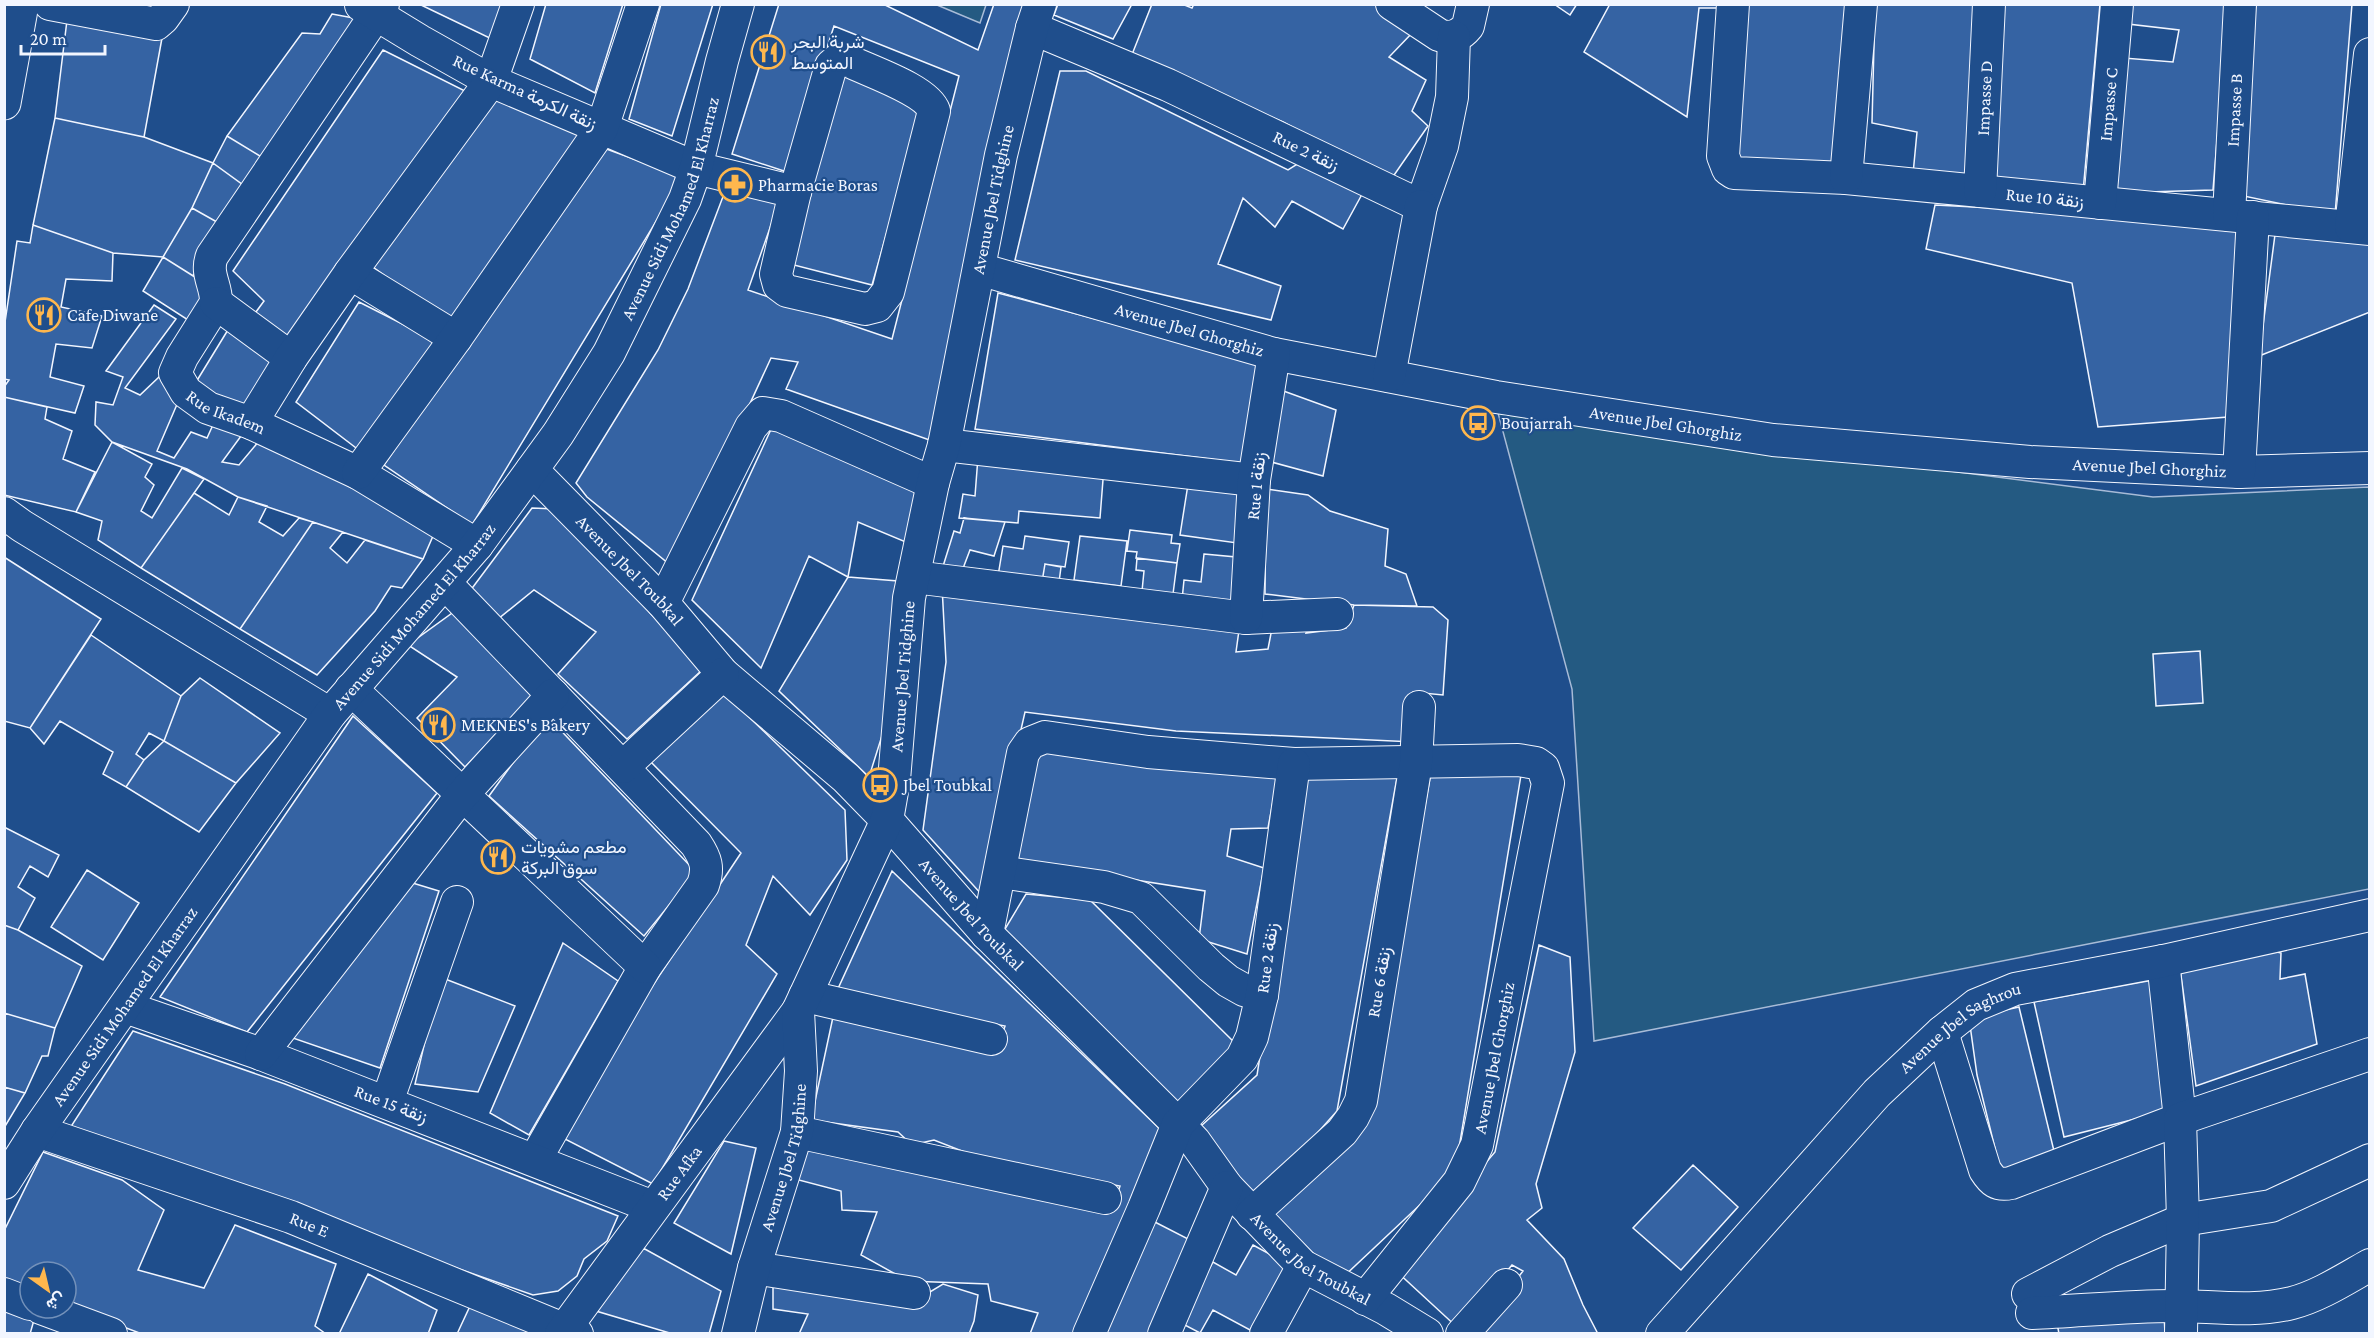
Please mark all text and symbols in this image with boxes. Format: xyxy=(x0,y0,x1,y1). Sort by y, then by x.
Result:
scale bar xyxy=(21,18,105,56)
text: 20 m xyxy=(30,29,67,49)
place label: شربة البحر المتوسط xyxy=(790,32,865,74)
restaurant icon: شربة البحر المتوسط xyxy=(750,34,786,70)
street label: Rue Karma زنقة الكرمة xyxy=(449,50,600,135)
street label: Impasse D xyxy=(1973,60,1996,136)
street label: Impasse C xyxy=(2095,66,2122,142)
street label: Impasse B xyxy=(2223,73,2246,147)
street label: Avenue Sidi Mohamed El Kharraz xyxy=(617,95,723,323)
street label: Avenue Jbel Tidghine xyxy=(968,123,1018,276)
street label: Rue 2 زنقة xyxy=(1269,126,1342,176)
pharmacy icon: Pharmacie Boras xyxy=(717,167,753,203)
place label: Pharmacie Boras xyxy=(758,175,878,195)
street label: Rue 10 زنقة xyxy=(2005,184,2085,213)
restaurant icon: Cafe Diwane xyxy=(26,297,62,333)
street label: Avenue Jbel Ghorghiz xyxy=(1113,299,1267,361)
place label: Cafe Diwane xyxy=(67,305,158,325)
street label: Rue Ikadem xyxy=(182,386,269,439)
street label: Avenue Jbel Ghorghiz xyxy=(1588,402,1744,445)
bus stop icon: Boujarrah xyxy=(1460,405,1496,441)
place label: Boujarrah xyxy=(1501,413,1573,434)
street label: Rue 1 زنقة xyxy=(1242,451,1271,521)
street label: Avenue Jbel Ghorghiz xyxy=(2072,454,2227,481)
street label: Avenue Jbel Toubkal xyxy=(572,511,688,630)
street label: Avenue Sidi Mohamed El Kharraz xyxy=(329,519,500,714)
street label: Avenue Jbel Tidghine xyxy=(886,600,919,753)
restaurant icon: MEKNES's Bakery xyxy=(420,707,456,743)
place label: MEKNES's Bakery xyxy=(461,715,591,735)
bus stop icon: Jbel Toubkal xyxy=(862,767,898,803)
place label: Jbel Toubkal xyxy=(901,775,992,795)
place label: مطعم مشويات سوق البركة xyxy=(521,837,627,879)
restaurant icon: مطعم مشويات سوق البركة xyxy=(480,839,516,875)
street label: Avenue Jbel Toubkal xyxy=(915,854,1028,975)
street label: Avenue Sidi Mohamed El Kharraz xyxy=(48,902,202,1110)
street label: Rue 2 زنقة xyxy=(1252,922,1283,995)
street label: Rue 6 زنقة xyxy=(1363,945,1396,1019)
street label: Avenue Jbel Saghrou xyxy=(1895,978,2023,1077)
street label: Avenue Jbel Ghorghiz xyxy=(1470,980,1519,1135)
street label: Rue 15 زنقة xyxy=(351,1081,430,1128)
street label: Avenue Jbel Tidghine xyxy=(756,1083,810,1234)
street label: Rue Afka xyxy=(653,1141,706,1204)
street label: Rue E xyxy=(287,1208,332,1242)
street label: Avenue Jbel Toubkal xyxy=(1247,1208,1374,1309)
north arrow xyxy=(18,1260,78,1320)
text: ش xyxy=(43,1289,69,1314)

